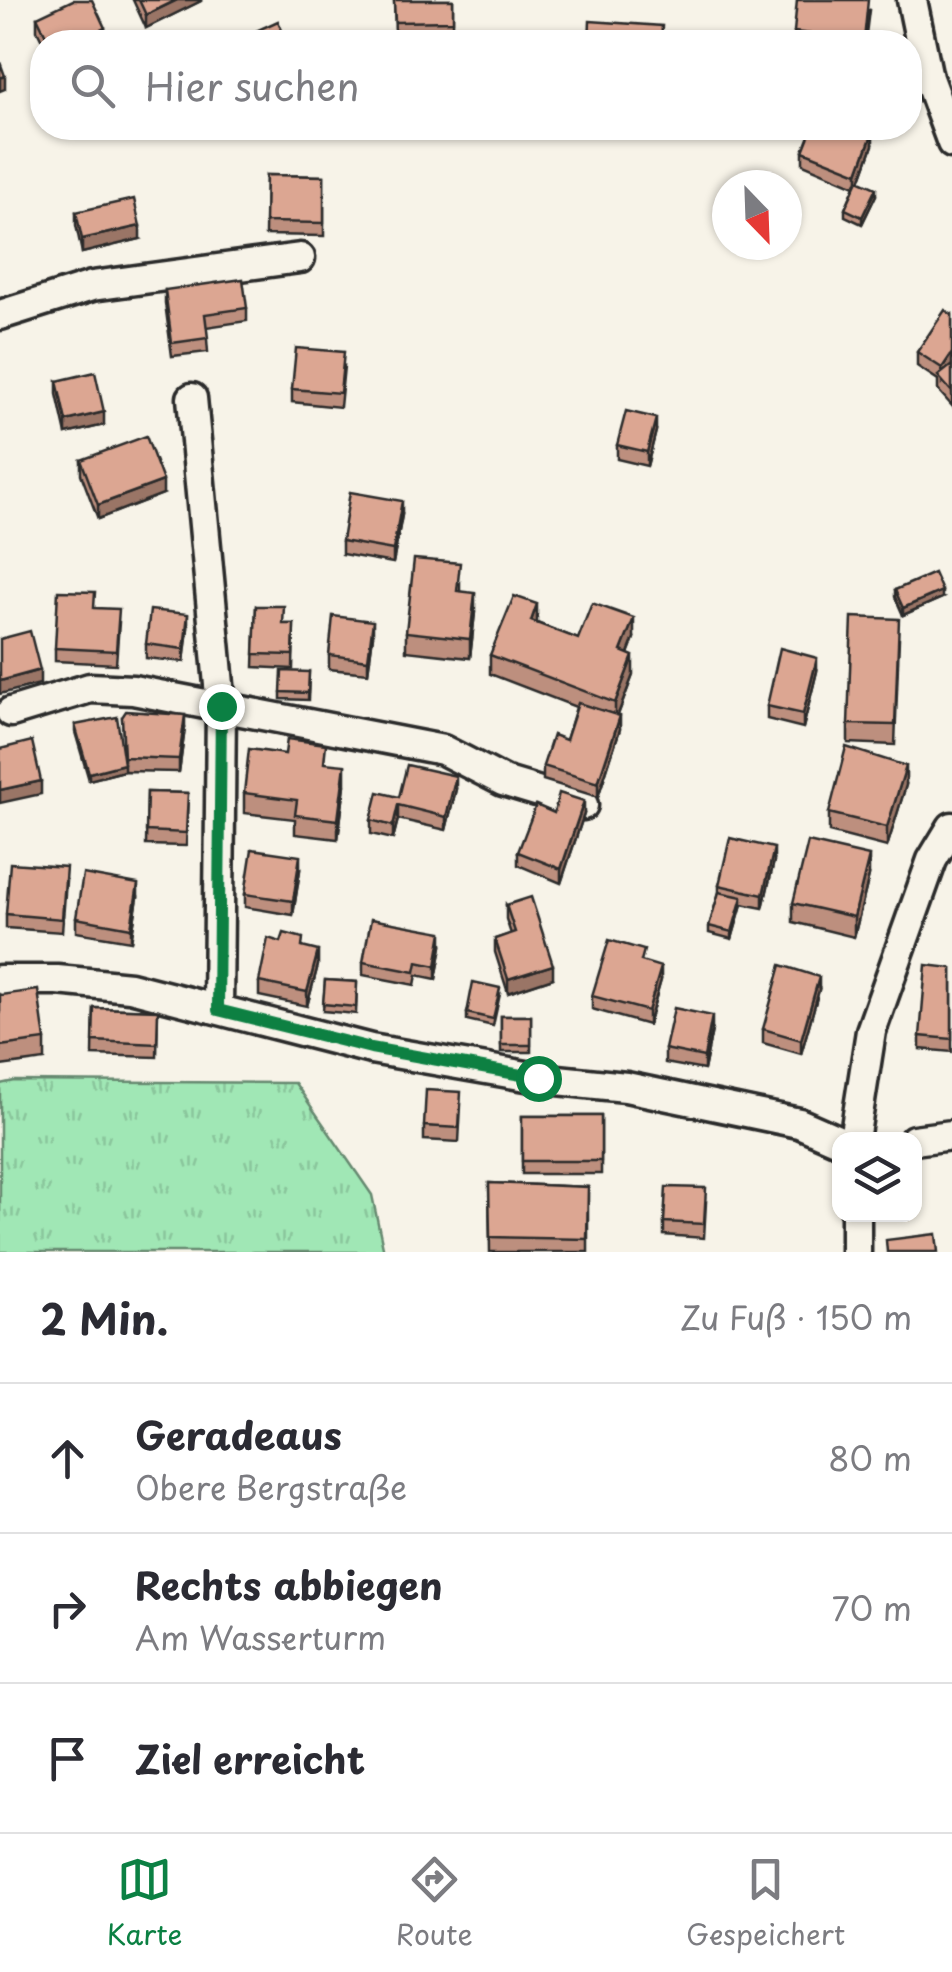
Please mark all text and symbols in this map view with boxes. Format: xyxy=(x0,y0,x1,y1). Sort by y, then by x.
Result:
search box xyxy=(30,30,922,140)
text: Hier suchen xyxy=(145,57,359,114)
icon: search xyxy=(65,58,120,113)
north arrow xyxy=(712,170,802,260)
route end xyxy=(199,684,245,730)
route start xyxy=(516,1056,562,1102)
map controls xyxy=(832,1132,922,1222)
button: layers xyxy=(832,1132,922,1222)
text: 2 Min. xyxy=(40,1286,168,1349)
text: Zu Fuß · 150 m xyxy=(680,1293,912,1341)
text: Geradeaus xyxy=(135,1406,342,1463)
icon: ahead xyxy=(40,1431,95,1486)
text: 80 m xyxy=(828,1434,912,1482)
text: Obere Bergstraße xyxy=(135,1463,407,1511)
text: Rechts abbiegen xyxy=(135,1556,443,1613)
icon: right xyxy=(40,1581,95,1636)
text: 70 m xyxy=(832,1584,912,1632)
text: Am Wasserturm xyxy=(135,1613,386,1661)
text: Ziel erreicht xyxy=(135,1730,365,1787)
icon: arrive xyxy=(40,1731,95,1786)
tab: Karte xyxy=(107,1852,182,1955)
tab: Route xyxy=(396,1852,473,1955)
tab: Gespeichert xyxy=(686,1852,845,1955)

